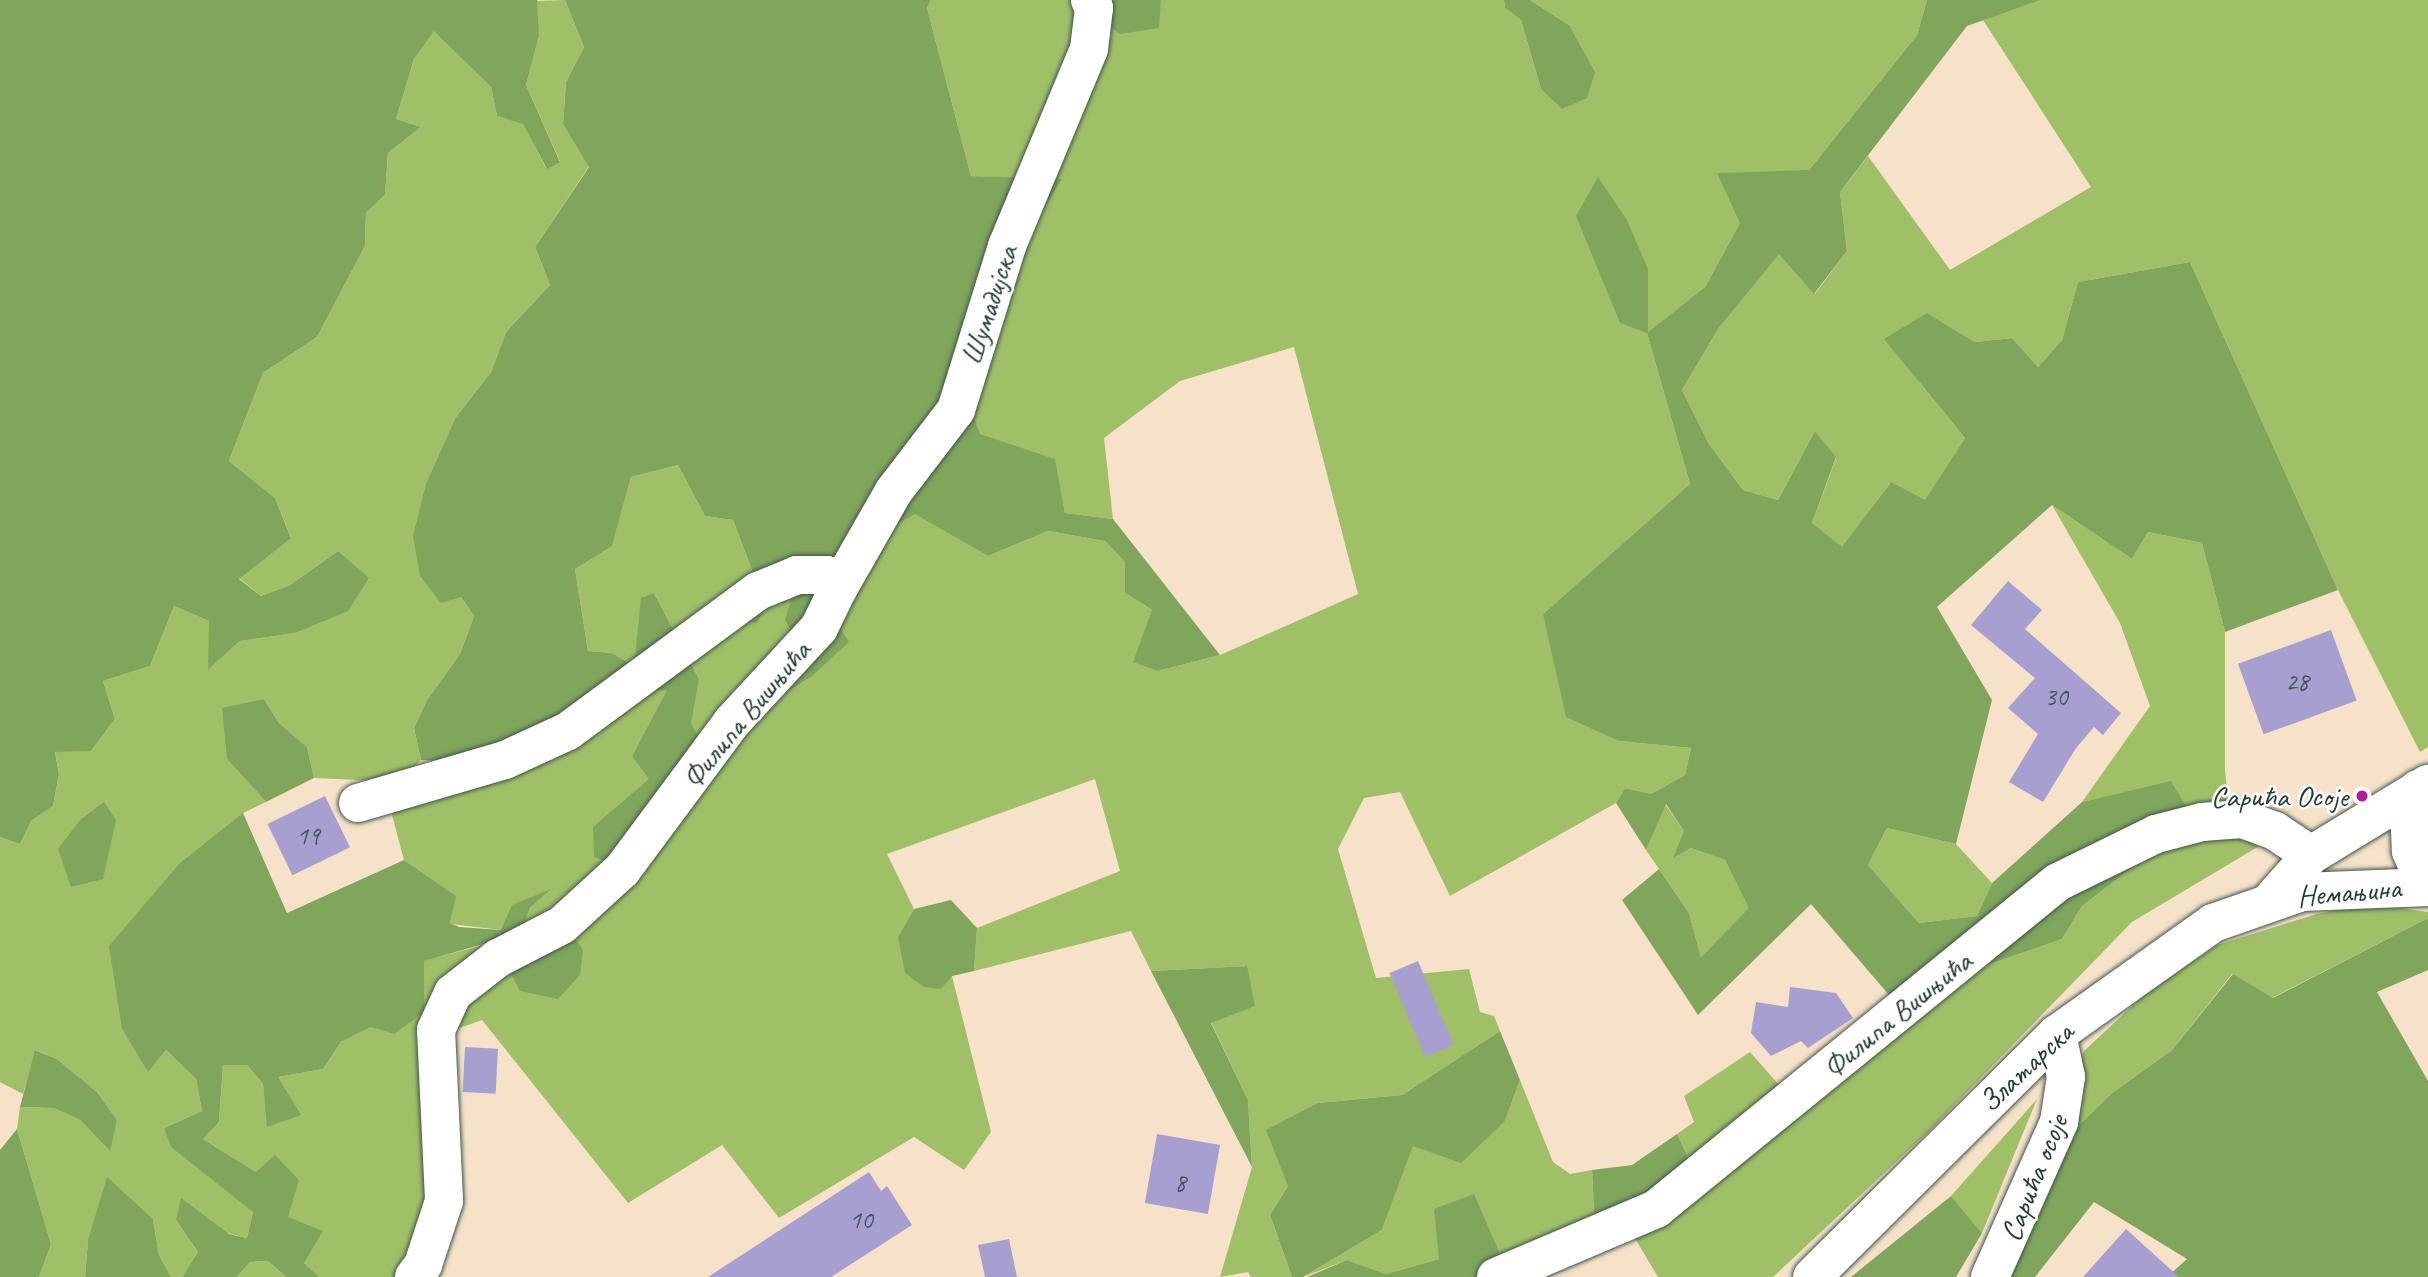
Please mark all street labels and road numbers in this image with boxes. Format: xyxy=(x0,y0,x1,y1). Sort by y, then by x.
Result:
street label: Шумадијска xyxy=(953,241,1025,369)
street label: Филипа Вишњића xyxy=(673,632,819,796)
street label: Немањина xyxy=(2296,870,2402,914)
street label: Филипа Вишњића xyxy=(1815,943,1979,1085)
street label: Златарска xyxy=(1971,1014,2081,1120)
street label: Сарића осоје xyxy=(1992,1110,2076,1246)

